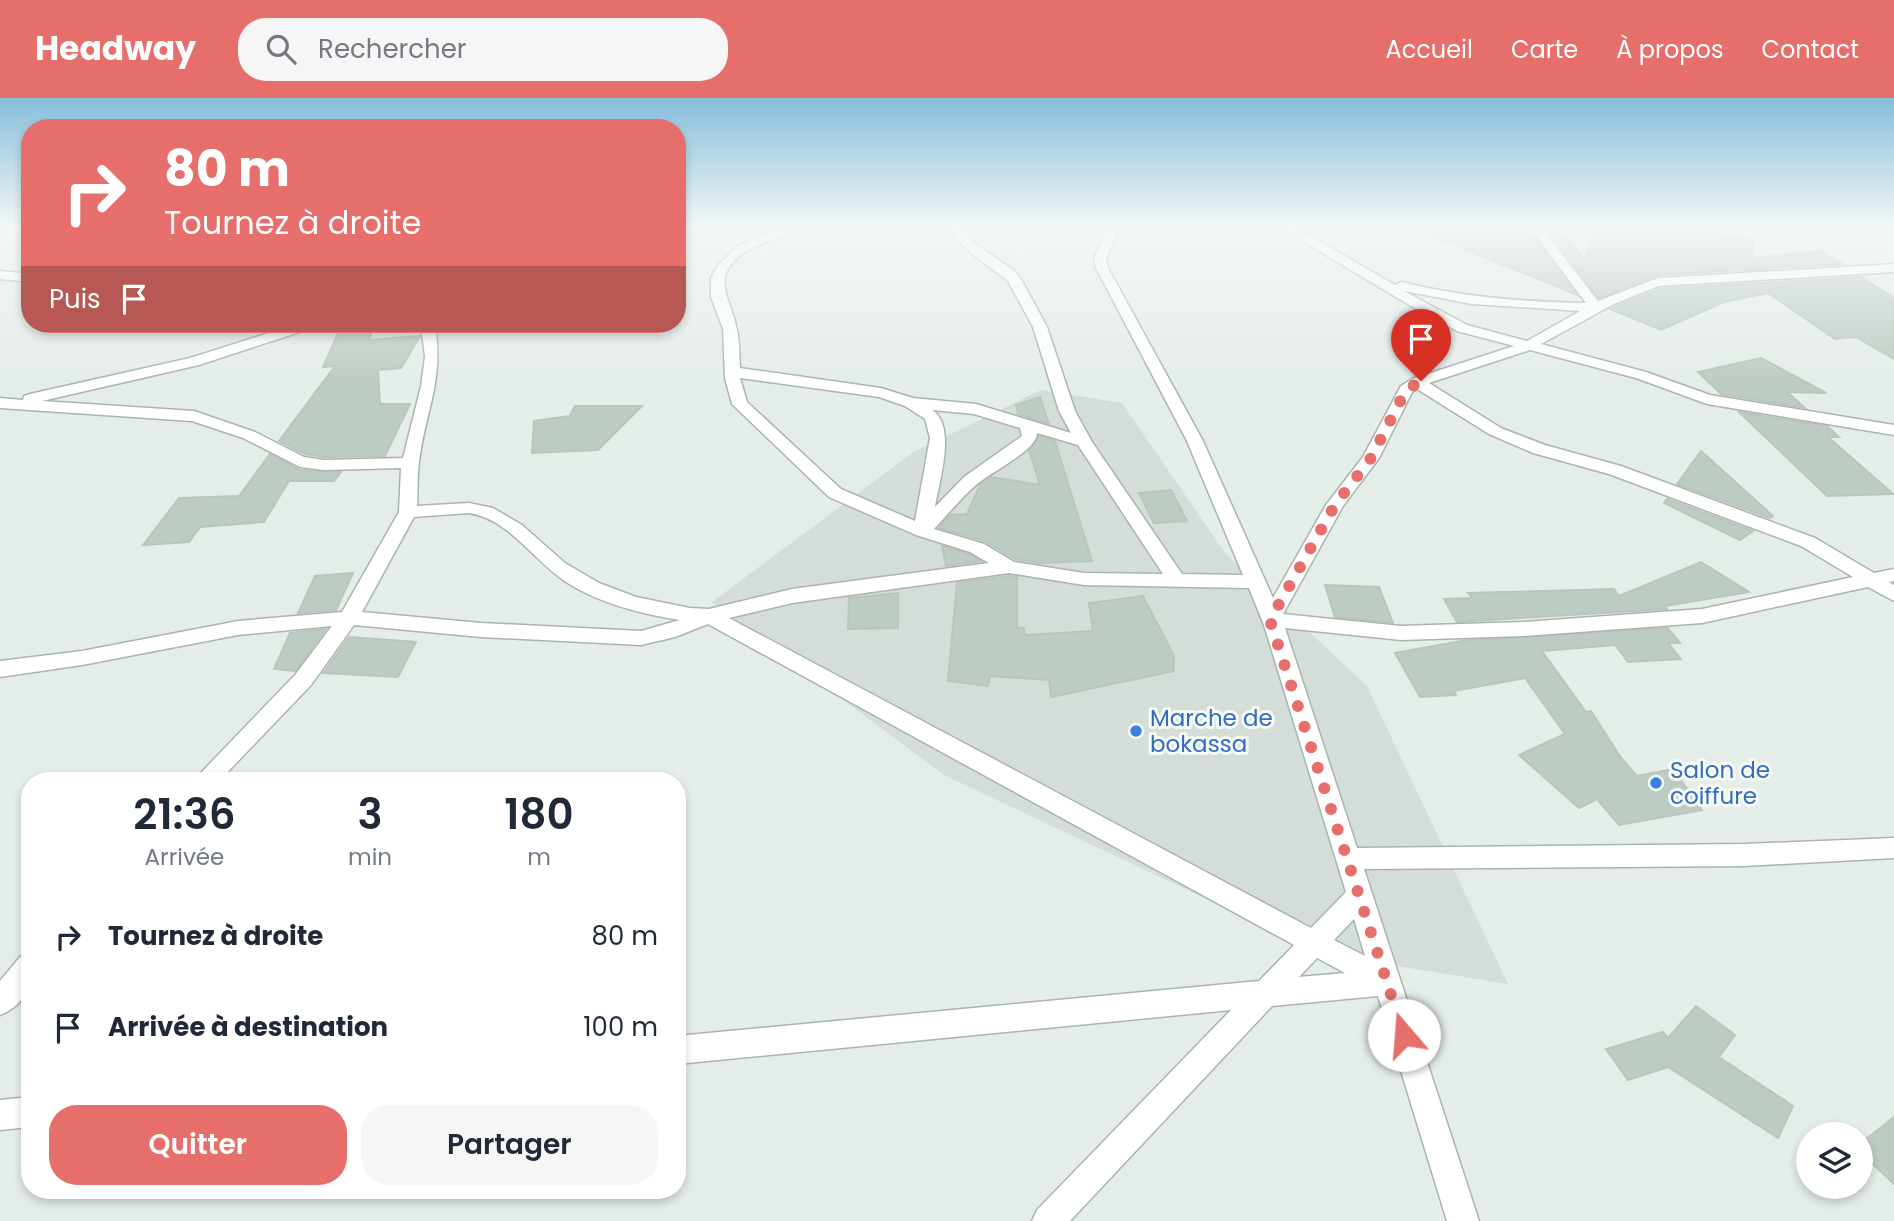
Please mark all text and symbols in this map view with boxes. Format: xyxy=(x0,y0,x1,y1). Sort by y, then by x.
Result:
search box xyxy=(238,18,728,81)
text: Headway xyxy=(35,25,196,72)
icon: search xyxy=(262,30,300,68)
text: Rechercher xyxy=(318,31,467,67)
text: Accueil xyxy=(1386,33,1473,66)
text: Carte xyxy=(1511,33,1578,66)
text: À propos xyxy=(1616,33,1723,66)
text: Contact xyxy=(1761,33,1859,66)
text: 80 m xyxy=(164,135,290,203)
icon: right xyxy=(49,147,140,238)
text: Tournez à droite xyxy=(164,200,421,245)
icon: arrive xyxy=(115,280,153,318)
text: Puis xyxy=(49,281,101,317)
pin xyxy=(1391,309,1451,381)
icon: arrive xyxy=(1402,320,1440,358)
place label: Marche de bokassa xyxy=(1150,702,1273,760)
marker: Marche de bokassa xyxy=(1128,723,1144,739)
place label: Salon de coiffure xyxy=(1670,754,1770,812)
marker: Salon de coiffure xyxy=(1648,775,1664,791)
text: 21:36 xyxy=(133,785,236,844)
text: 3 xyxy=(357,785,383,844)
text: 180 xyxy=(504,785,574,844)
text: Arrivée xyxy=(145,841,224,873)
text: min xyxy=(348,841,392,873)
text: m xyxy=(527,841,551,873)
icon: right xyxy=(49,918,87,956)
text: Tournez à droite xyxy=(108,918,323,954)
text: 80 m xyxy=(592,918,658,954)
position arrow xyxy=(1367,998,1441,1072)
icon: arrive xyxy=(49,1009,87,1047)
text: Arrivée à destination xyxy=(108,1009,388,1045)
text: 100 m xyxy=(583,1009,658,1045)
button: Quitter xyxy=(49,1105,347,1185)
button: Partager xyxy=(361,1105,658,1185)
map controls xyxy=(1796,1122,1873,1199)
button: layers xyxy=(1796,1122,1873,1199)

